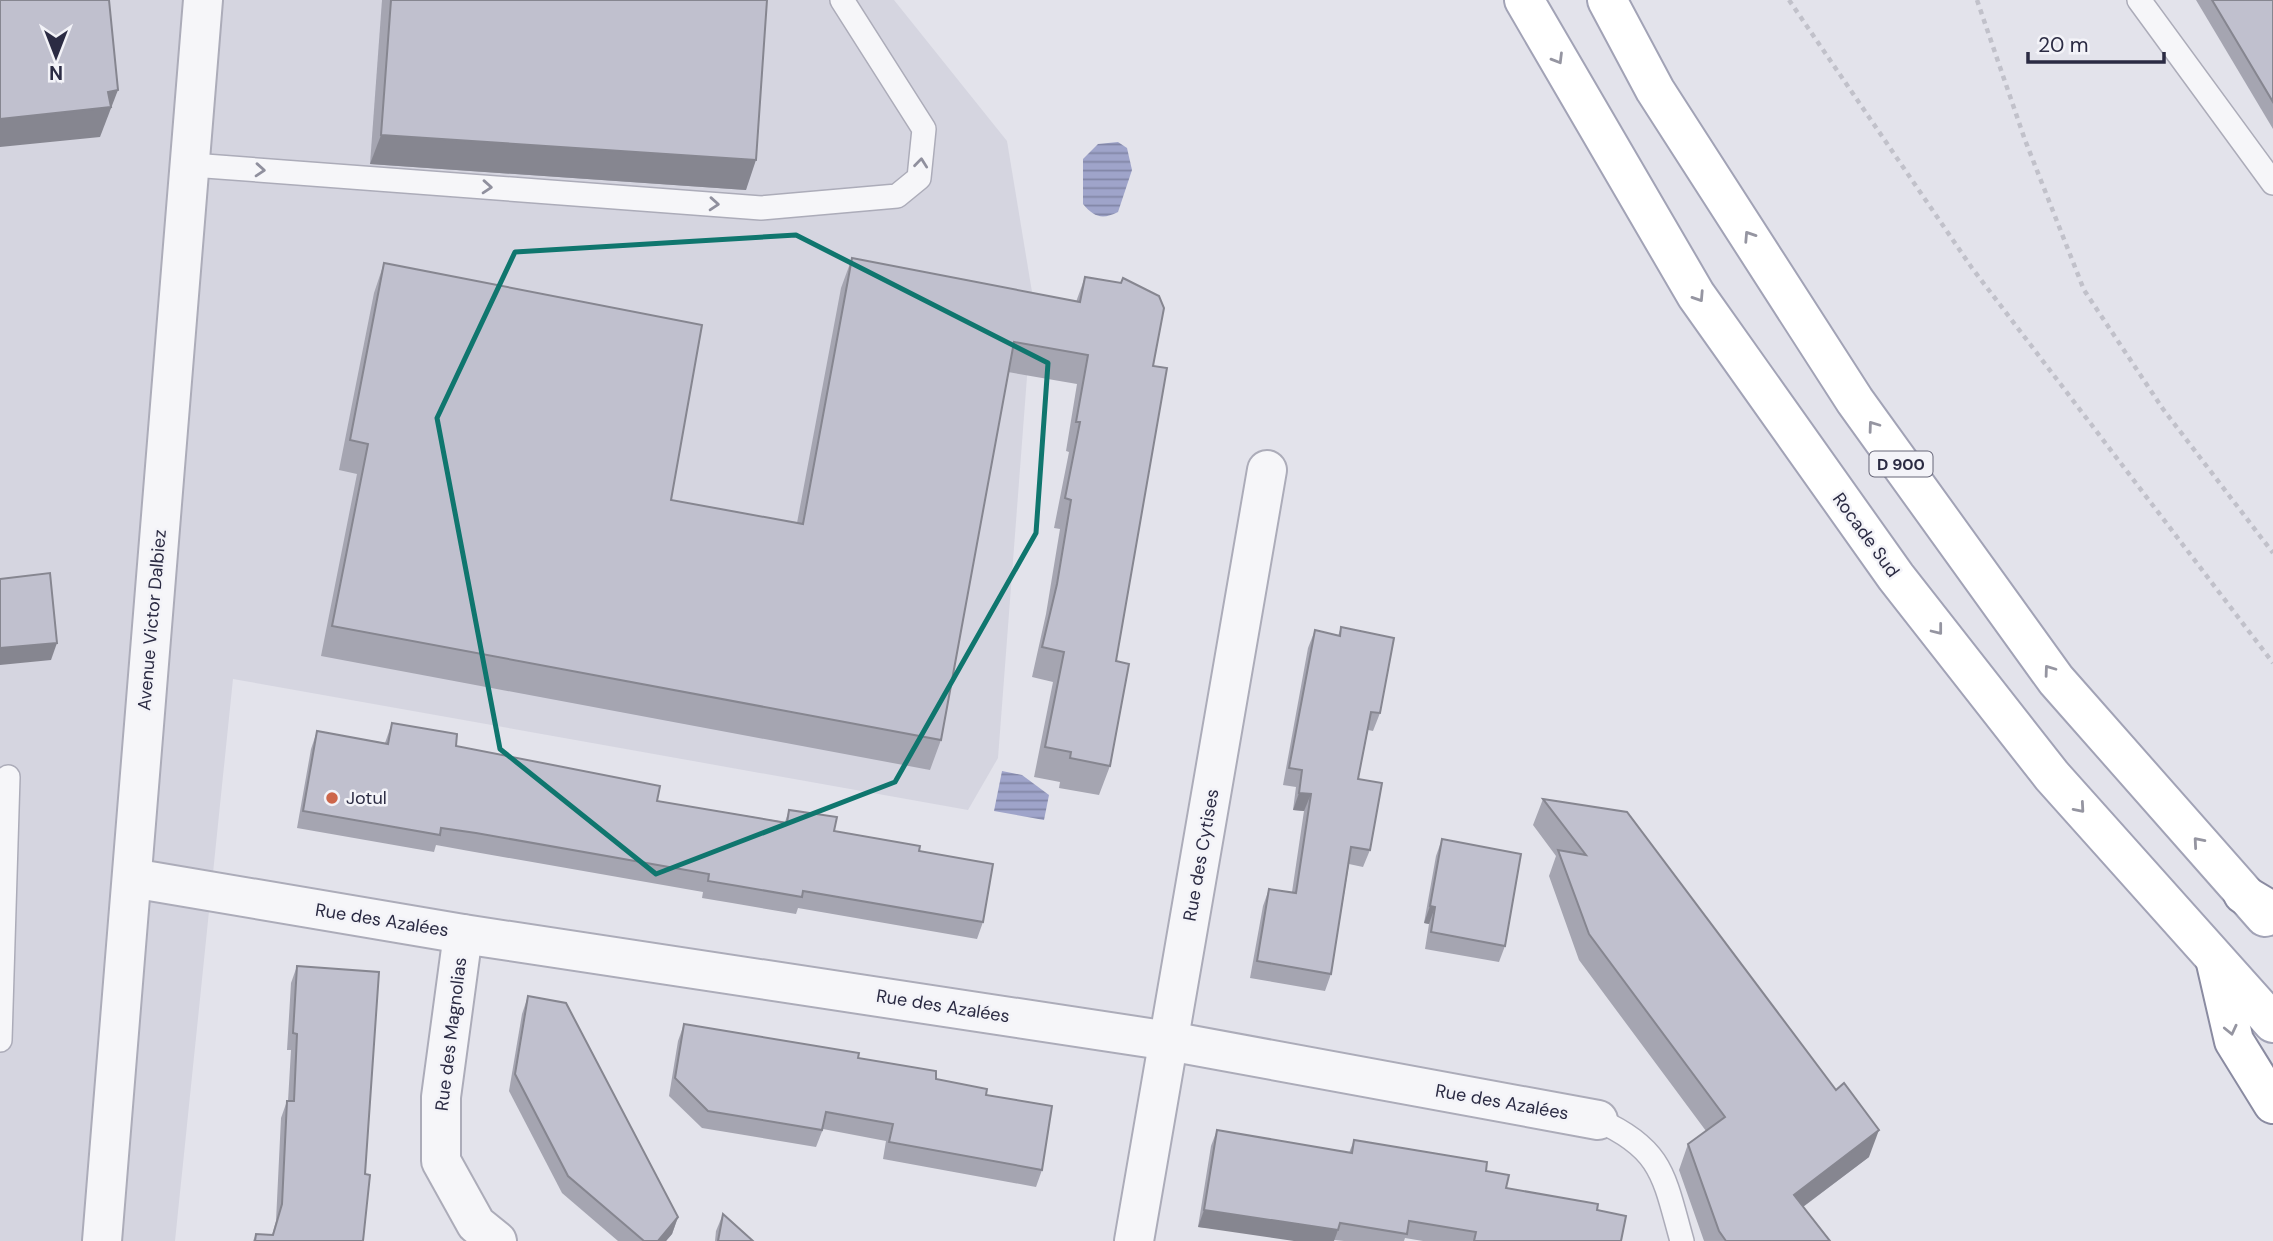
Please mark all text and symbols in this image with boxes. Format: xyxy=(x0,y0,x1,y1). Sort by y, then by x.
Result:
north arrow xyxy=(21,21,91,91)
scale bar xyxy=(2028,21,2164,65)
text: 20 m xyxy=(2038,31,2089,59)
one-way arrow xyxy=(1550,51,1563,64)
text: N xyxy=(49,60,63,85)
one-way arrow xyxy=(913,157,928,168)
one-way arrow xyxy=(255,162,266,177)
one-way arrow xyxy=(482,179,493,194)
one-way arrow xyxy=(709,196,720,211)
one-way arrow xyxy=(1744,231,1757,244)
one-way arrow xyxy=(1690,289,1703,302)
one-way arrow xyxy=(1869,421,1881,434)
road number: D 900 xyxy=(1870,452,1932,477)
street label: Rocade Sud xyxy=(1827,488,1905,582)
street label: Avenue Victor Dalbiez xyxy=(132,529,172,711)
one-way arrow xyxy=(1930,623,1943,635)
one-way arrow xyxy=(2045,665,2058,678)
place label: Jotul xyxy=(346,786,387,810)
street label: Rue des Cytises xyxy=(1178,787,1224,923)
marker: Jotul xyxy=(324,790,340,806)
one-way arrow xyxy=(2072,800,2084,813)
one-way arrow xyxy=(2194,837,2207,850)
street label: Rue des Azalées xyxy=(314,898,450,942)
street label: Rue des Magnolias xyxy=(430,956,472,1112)
street label: Rue des Azalées xyxy=(875,984,1011,1028)
one-way arrow xyxy=(2223,1023,2238,1035)
street label: Rue des Azalées xyxy=(1434,1078,1570,1126)

